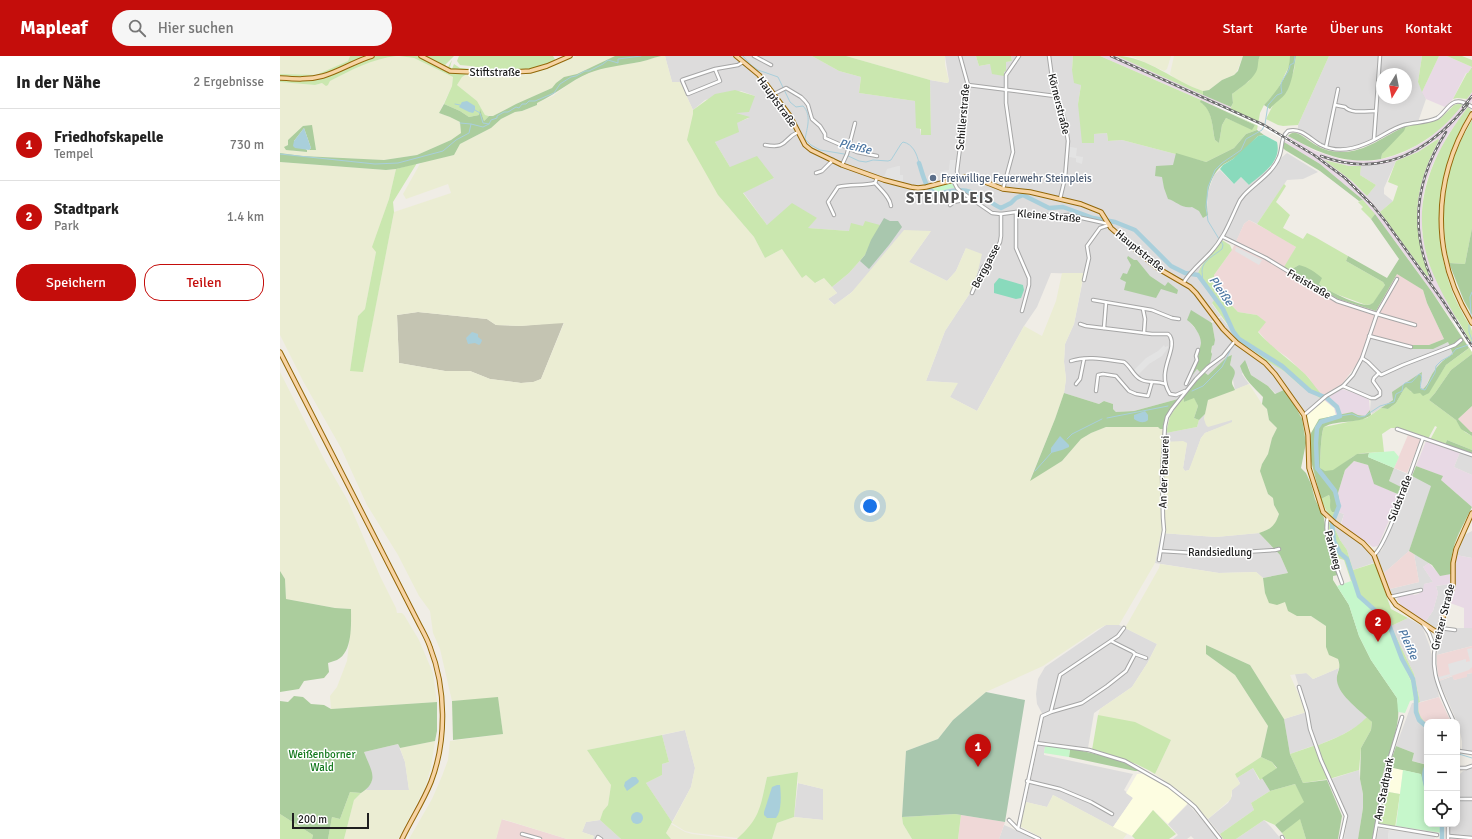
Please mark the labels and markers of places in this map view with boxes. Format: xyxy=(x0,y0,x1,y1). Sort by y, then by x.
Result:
place label: Freiwillige Feuerwehr Steinpleis xyxy=(941,172,1092,185)
marker: Freiwillige Feuerwehr Steinpleis xyxy=(928,173,938,183)
pin: 2 xyxy=(1365,609,1391,642)
pin: 1 xyxy=(965,734,991,767)

